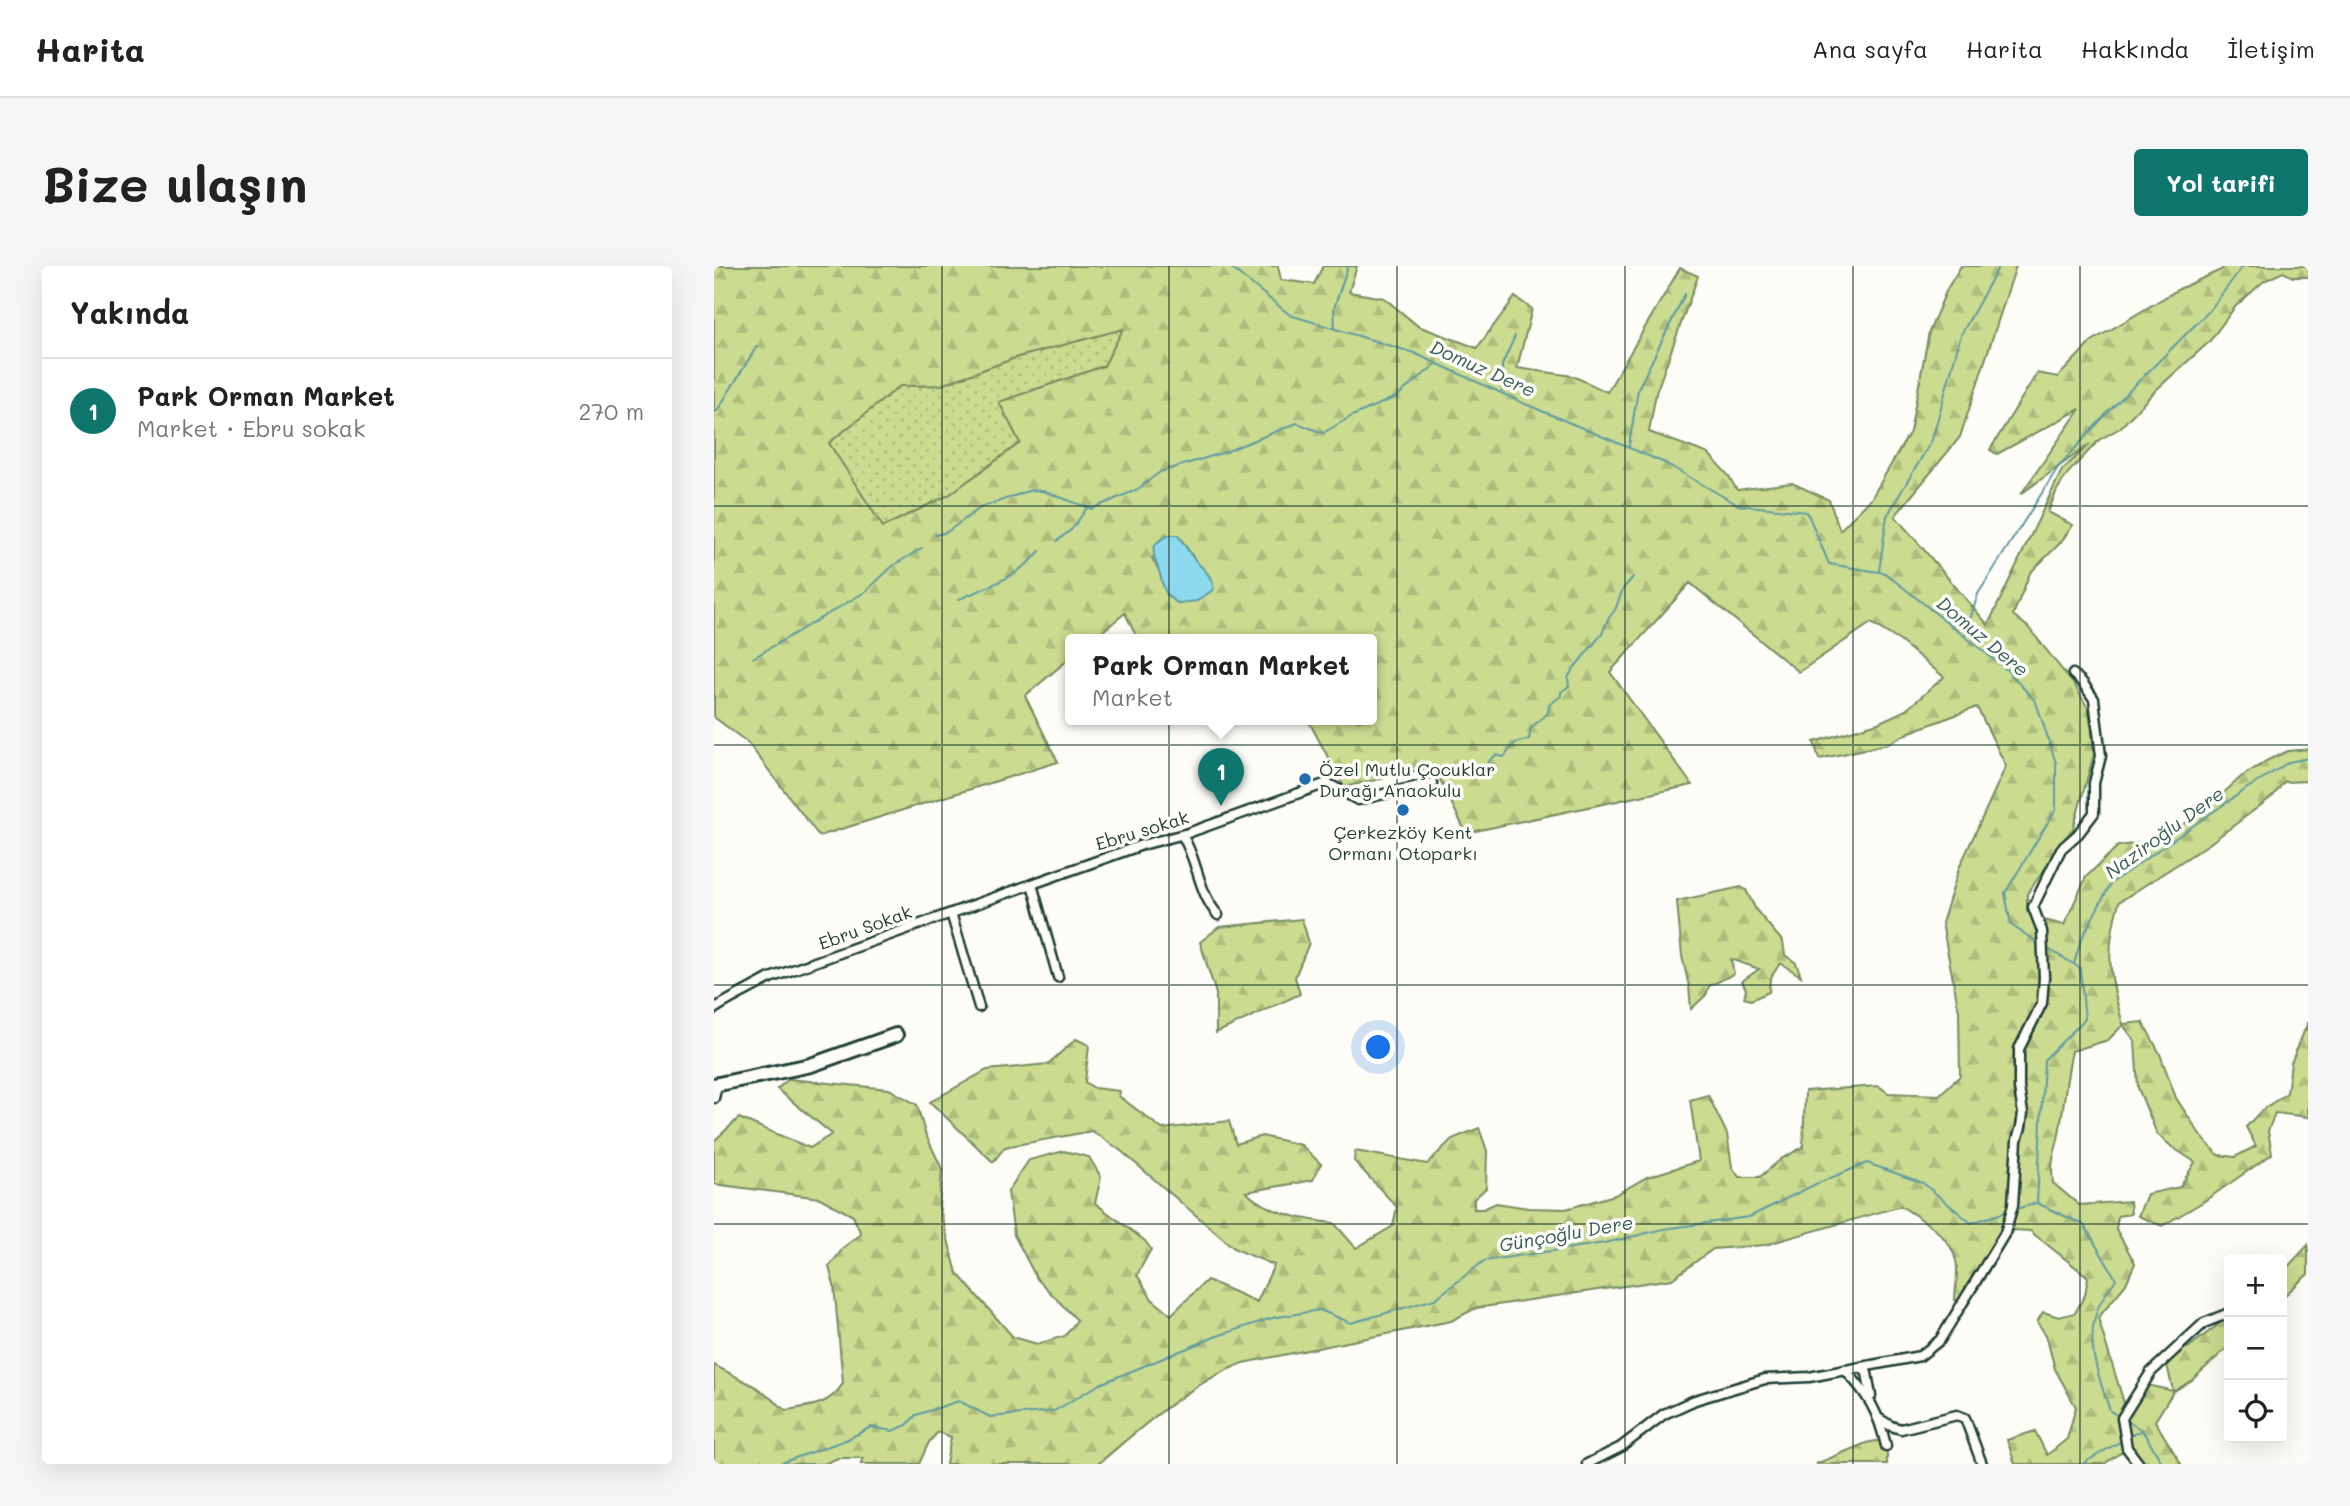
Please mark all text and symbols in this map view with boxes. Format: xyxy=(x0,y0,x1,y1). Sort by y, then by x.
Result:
text: Harita xyxy=(35,27,145,70)
text: Ana sayfa xyxy=(1812,33,1928,64)
text: Harita xyxy=(1966,33,2043,64)
text: Hakkında xyxy=(2081,33,2190,64)
text: İletişim xyxy=(2228,33,2315,64)
button: Yol tarifi xyxy=(2134,149,2308,216)
text: Bize ulaşın xyxy=(42,151,307,214)
text: Yakında xyxy=(70,292,189,332)
water label: Domuz Dere xyxy=(1426,334,1540,402)
text: Park Orman Market xyxy=(137,379,395,413)
text: 1 xyxy=(88,396,98,426)
text: 270 m xyxy=(579,396,644,426)
text: Market · Ebru sokak xyxy=(137,413,365,443)
water label: Domuz Dere xyxy=(1932,590,2034,682)
popup xyxy=(1065,634,1377,725)
text: Park Orman Market xyxy=(1092,648,1350,682)
text: Market xyxy=(1092,682,1173,712)
pin: 1 xyxy=(1198,748,1244,806)
place label: Özel Mutlu Çocuklar Durağı Anaokulu xyxy=(1319,757,1495,802)
marker: Özel Mutlu Çocuklar Durağı Anaokulu xyxy=(1297,771,1313,787)
water label: Naziroğlu Dere xyxy=(2099,780,2229,884)
marker: Çerkezköy Kent Ormanı Otoparkı xyxy=(1395,802,1411,818)
street label: Ebru sokak xyxy=(1092,804,1192,856)
place label: Çerkezköy Kent Ormanı Otoparkı xyxy=(1328,820,1478,865)
street label: Ebru Sokak xyxy=(815,899,915,955)
your location xyxy=(1361,1030,1395,1064)
water label: Günçoğlu Dere xyxy=(1497,1209,1635,1257)
map controls xyxy=(2224,1254,2287,1443)
button: + xyxy=(2224,1254,2287,1317)
button: − xyxy=(2224,1317,2287,1380)
button: locate xyxy=(2224,1380,2287,1443)

